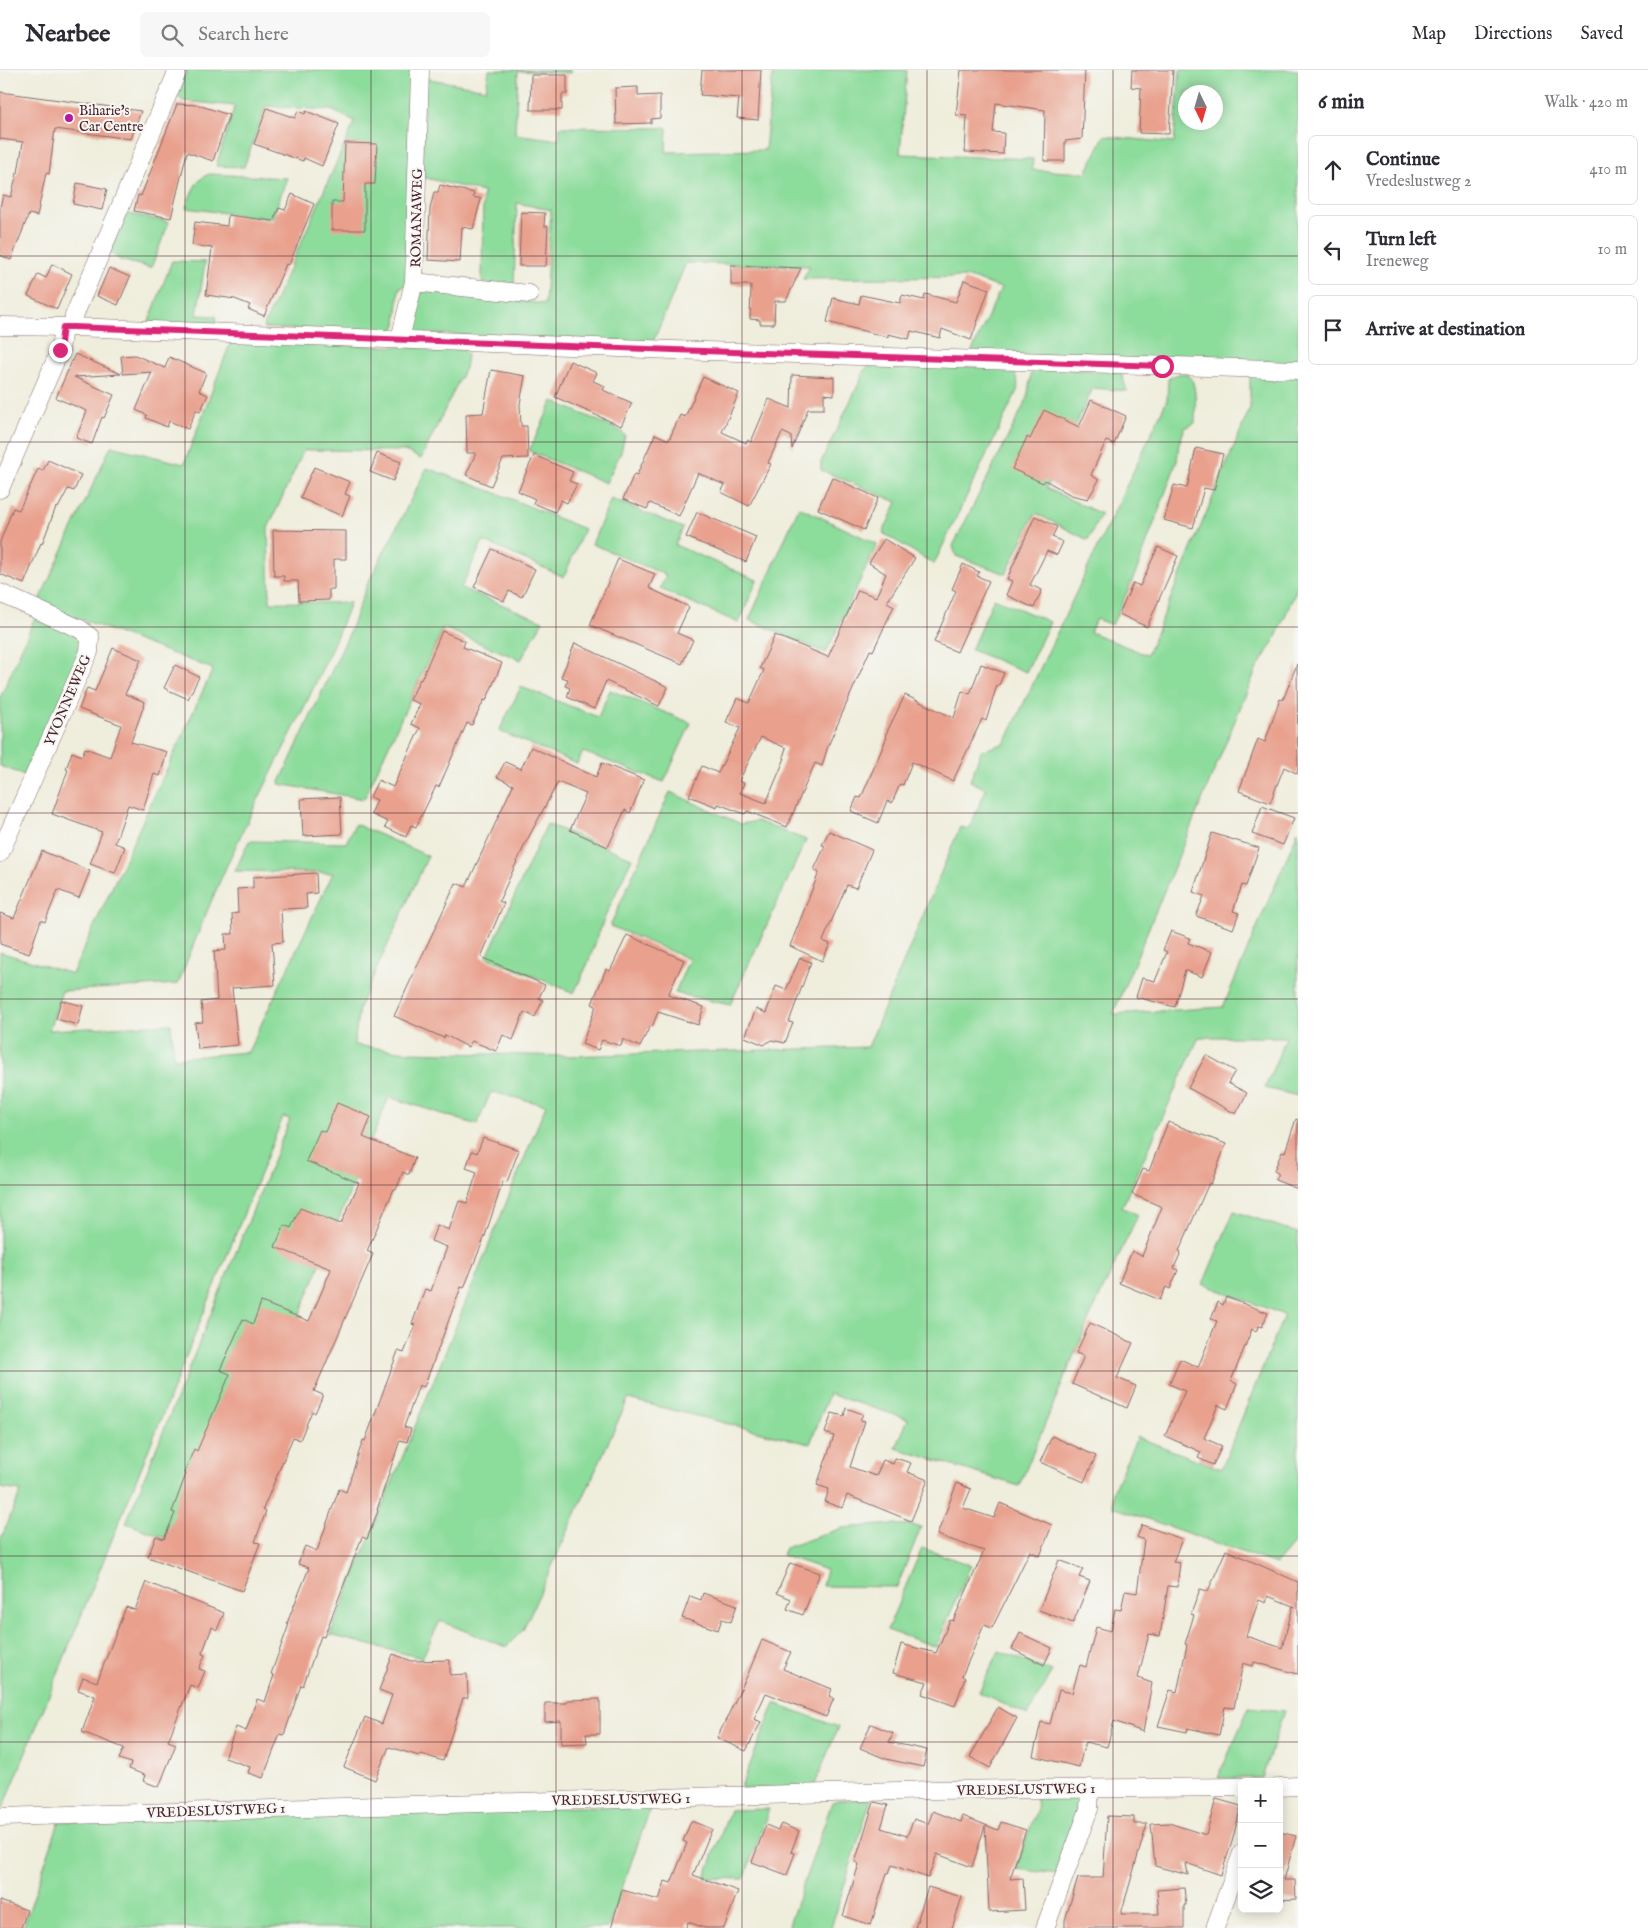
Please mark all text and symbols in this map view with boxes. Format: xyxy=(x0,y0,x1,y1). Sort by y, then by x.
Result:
search box xyxy=(140,12,490,57)
text: Nearbee xyxy=(25,19,110,50)
icon: search xyxy=(158,21,186,49)
text: Search here xyxy=(198,23,289,47)
text: Map xyxy=(1412,23,1446,46)
text: Directions xyxy=(1474,23,1552,46)
text: Saved xyxy=(1580,23,1623,46)
north arrow xyxy=(1178,85,1223,130)
text: 6 min xyxy=(1318,89,1364,116)
text: Walk · 420 m xyxy=(1544,93,1628,113)
place label: Biharie's Car Centre xyxy=(79,102,144,136)
marker: Biharie's Car Centre xyxy=(63,112,75,124)
text: Continue xyxy=(1366,148,1440,172)
icon: ahead xyxy=(1319,156,1347,184)
text: 410 m xyxy=(1590,160,1627,180)
street label: ROMANAWEG xyxy=(407,167,427,268)
text: Vredeslustweg 2 xyxy=(1366,172,1472,192)
text: Turn left xyxy=(1366,228,1437,252)
icon: left xyxy=(1319,236,1347,264)
text: 10 m xyxy=(1597,240,1627,260)
text: Ireneweg xyxy=(1366,252,1428,272)
icon: arrive xyxy=(1319,316,1347,344)
text: Arrive at destination xyxy=(1366,318,1525,342)
route end xyxy=(49,339,72,362)
route start xyxy=(1151,355,1174,378)
street label: YVONNEWEG xyxy=(41,651,96,749)
map controls xyxy=(1238,1778,1283,1913)
button: + xyxy=(1238,1778,1283,1823)
street label: VREDESLUSTWEG 1 xyxy=(955,1780,1096,1800)
street label: VREDESLUSTWEG 1 xyxy=(550,1790,691,1810)
street label: VREDESLUSTWEG 1 xyxy=(145,1800,286,1822)
button: − xyxy=(1238,1823,1283,1868)
button: layers xyxy=(1238,1868,1283,1913)

